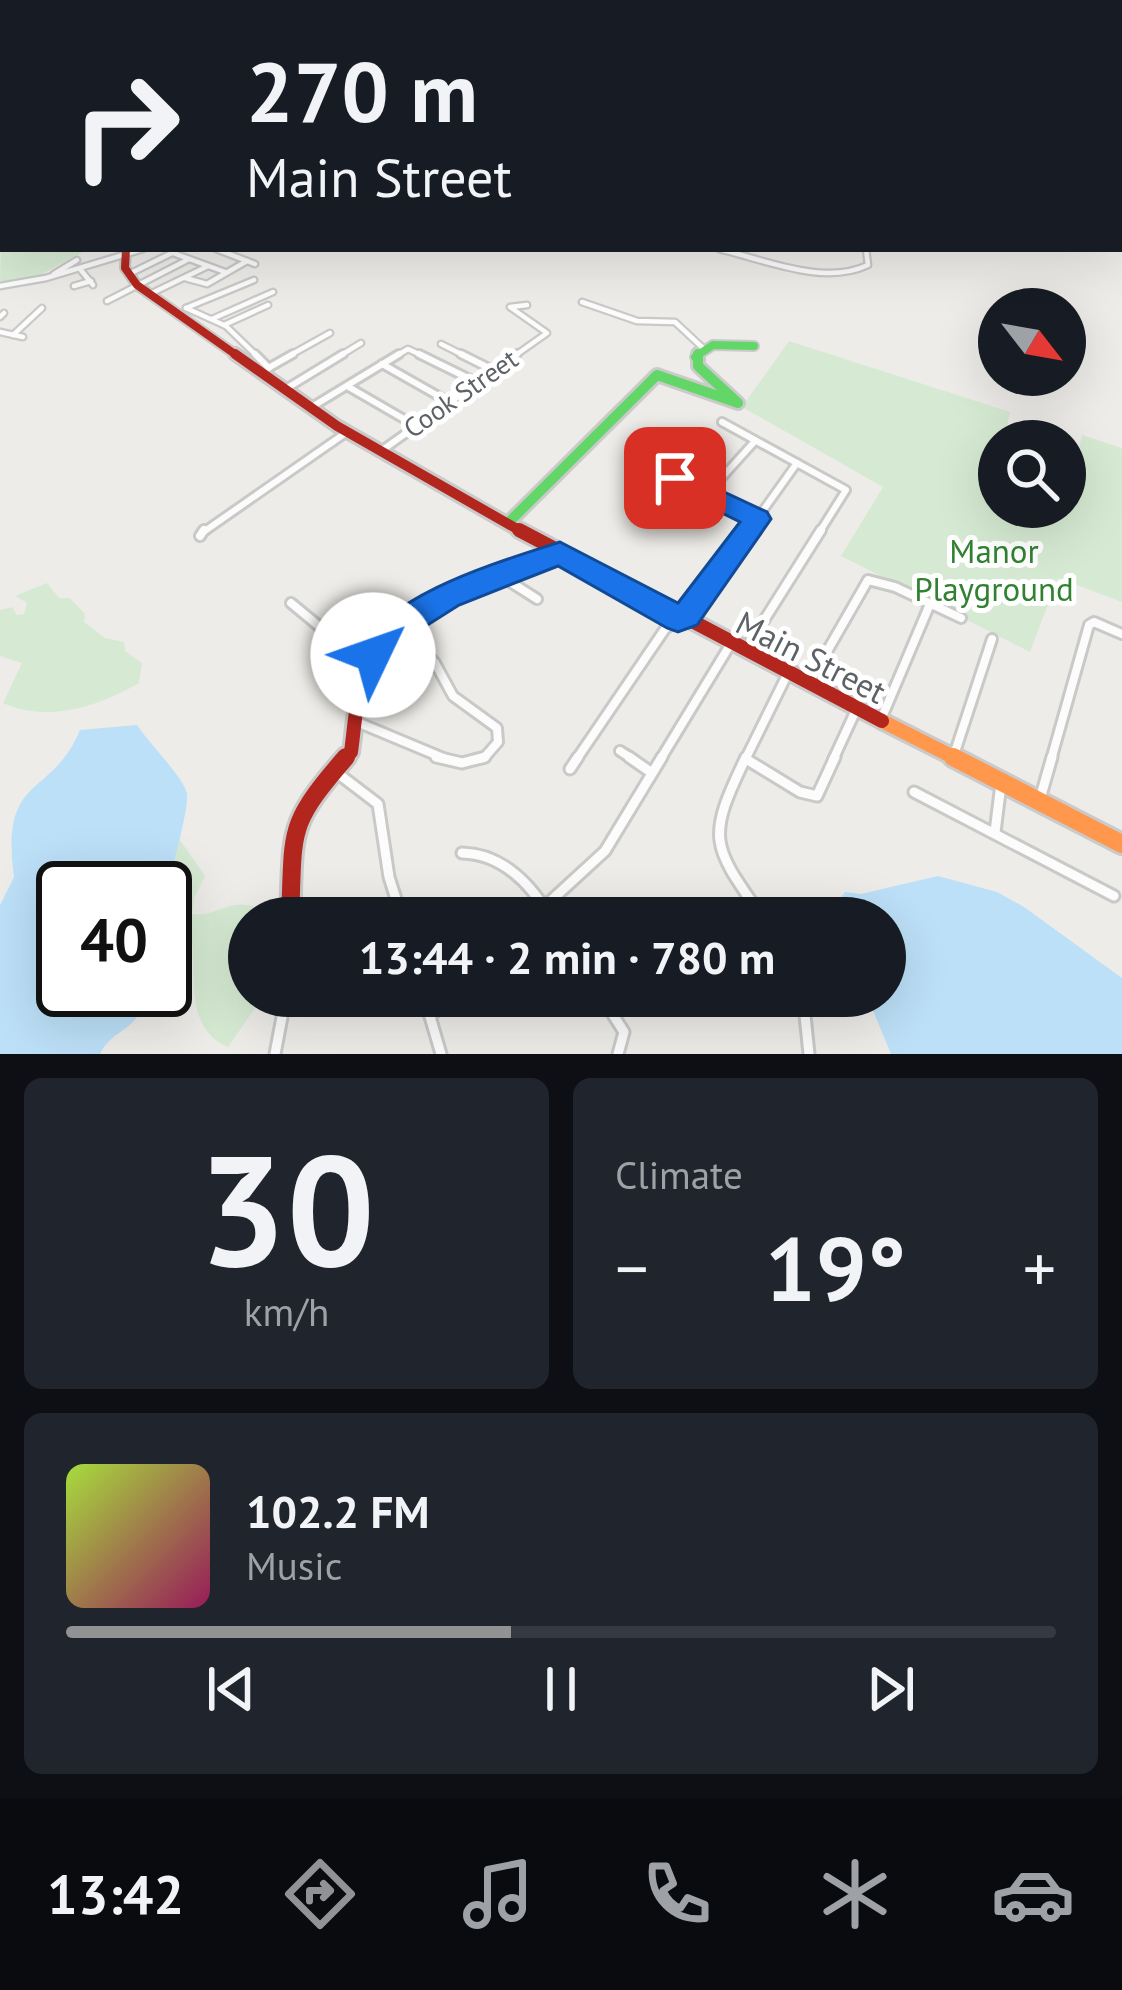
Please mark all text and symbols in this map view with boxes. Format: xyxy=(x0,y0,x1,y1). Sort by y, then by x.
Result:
text: 270 m xyxy=(246,36,478,145)
icon: right xyxy=(48,48,204,204)
text: Main Street xyxy=(246,142,512,212)
north arrow xyxy=(978,288,1086,396)
map controls xyxy=(978,288,1086,528)
street label: Cook Street xyxy=(397,341,524,445)
button: search xyxy=(978,420,1086,528)
pin xyxy=(624,427,726,529)
icon: arrive xyxy=(642,445,708,511)
park label: Manor Playground xyxy=(914,529,1074,610)
position arrow xyxy=(310,592,436,718)
street label: Main Street xyxy=(729,601,893,713)
speed limit sign: 40 xyxy=(36,861,192,1017)
text: 13:44 · 2 min · 780 m xyxy=(359,928,775,986)
text: 30 xyxy=(198,1107,375,1309)
text: Climate xyxy=(615,1149,743,1200)
text: 19° xyxy=(765,1209,906,1326)
text: − xyxy=(615,1225,648,1310)
text: + xyxy=(1023,1225,1056,1310)
text: km/h xyxy=(244,1286,329,1337)
text: 102.2 FM xyxy=(246,1482,429,1540)
text: Music xyxy=(246,1540,342,1591)
icon: previous xyxy=(198,1656,264,1722)
icon: pause xyxy=(528,1656,594,1722)
icon: next xyxy=(858,1656,924,1722)
icon: directions xyxy=(278,1852,362,1936)
icon: music xyxy=(456,1852,540,1936)
icon: phone xyxy=(635,1852,719,1936)
icon: climate xyxy=(813,1852,897,1936)
icon: car xyxy=(991,1852,1075,1936)
text: 13:42 xyxy=(47,1859,184,1929)

